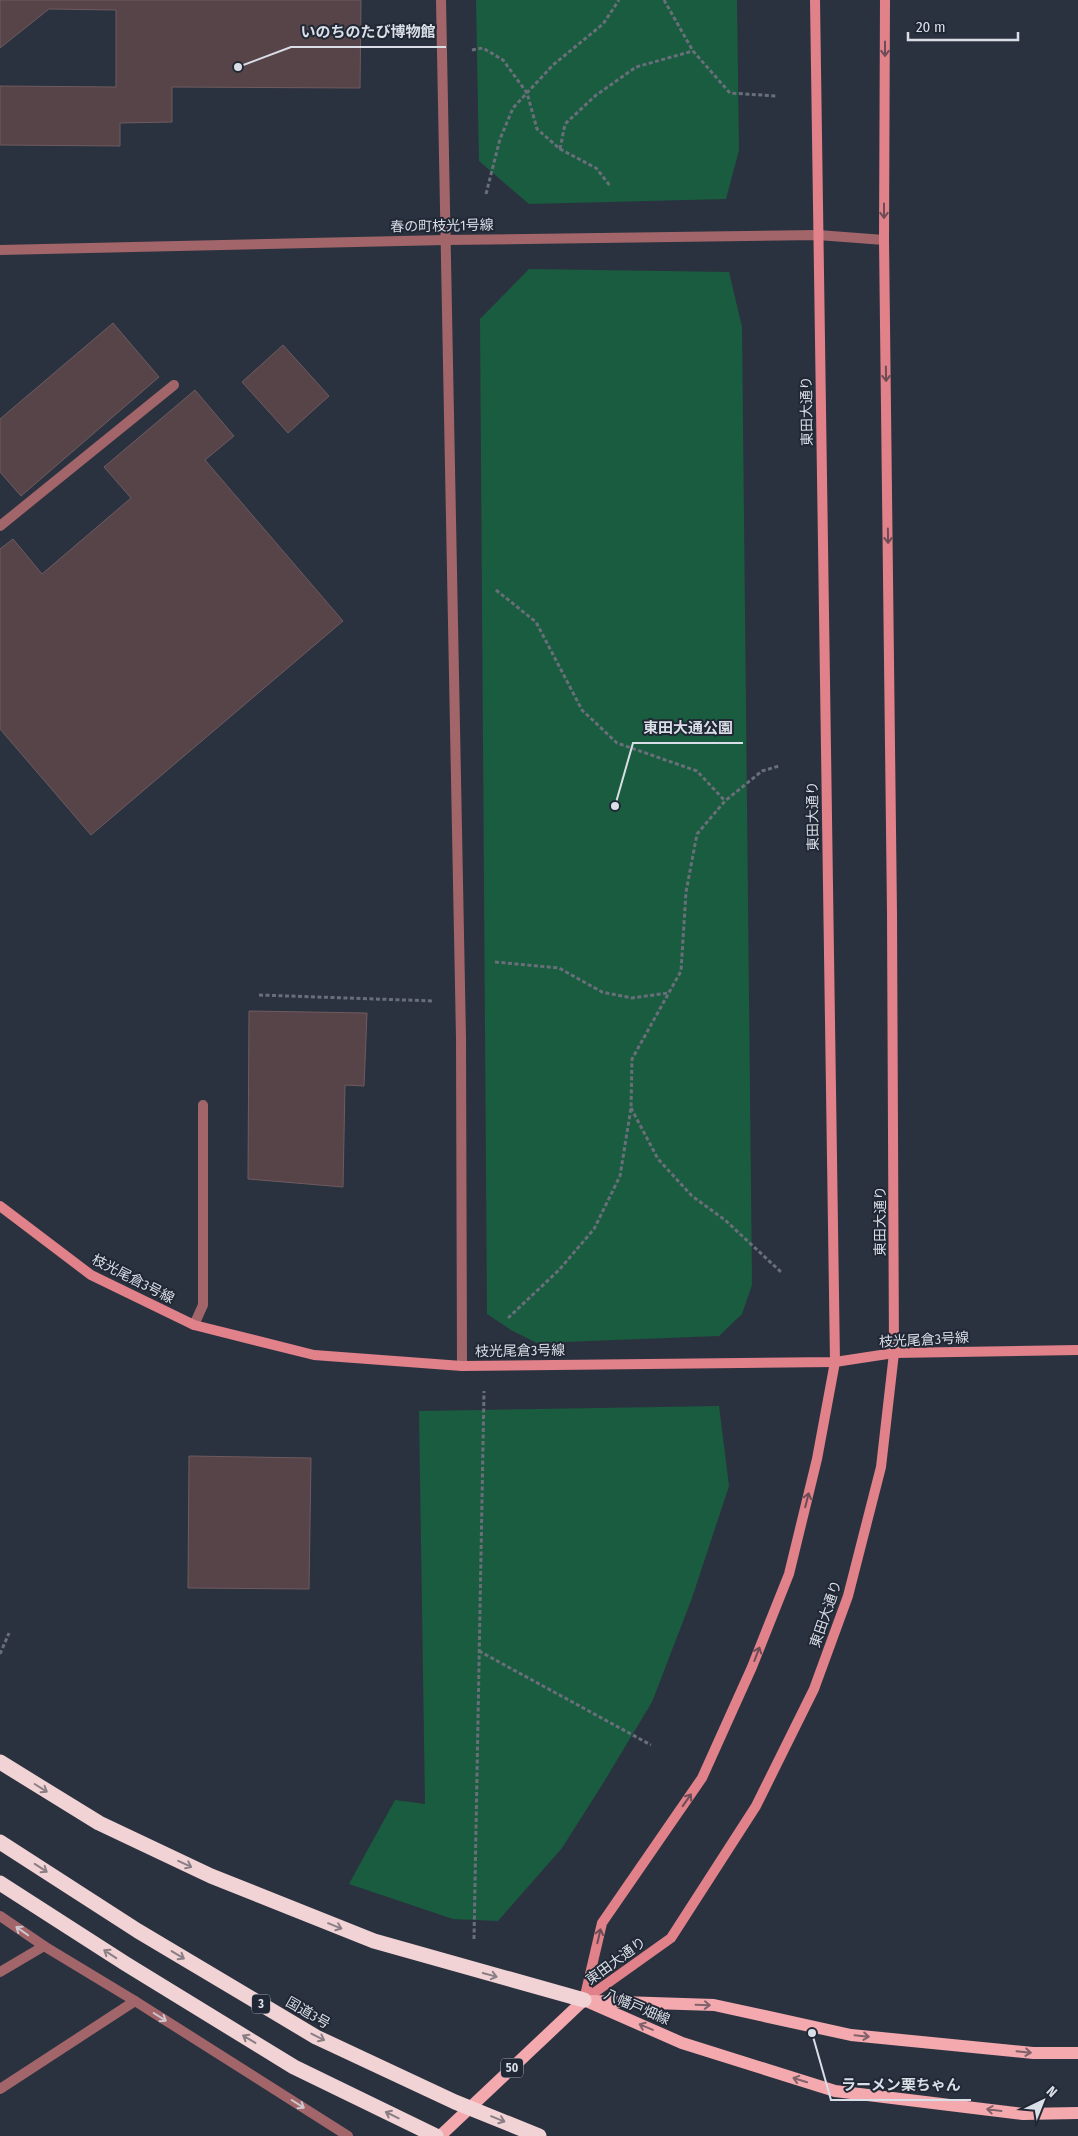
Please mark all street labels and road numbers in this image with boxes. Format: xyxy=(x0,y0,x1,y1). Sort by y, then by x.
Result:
street label: 春の町枝光1号線 xyxy=(390,217,494,235)
street label: 東田大通り xyxy=(798,376,816,446)
street label: 東田大通り xyxy=(804,781,822,851)
street label: 東田大通り xyxy=(872,1186,889,1256)
street label: 枝光尾倉3号線 xyxy=(89,1251,177,1307)
street label: 枝光尾倉3号線 xyxy=(878,1329,970,1351)
street label: 枝光尾倉3号線 xyxy=(475,1342,565,1360)
street label: 東田大通り xyxy=(807,1578,845,1650)
street label: 東田大通り xyxy=(583,1934,649,1988)
street label: 八幡戸畑線 xyxy=(601,1986,673,2028)
street label: 国道3号 xyxy=(283,1994,333,2032)
road number: 3 xyxy=(252,1995,270,2014)
road number: 50 xyxy=(501,2058,523,2078)

